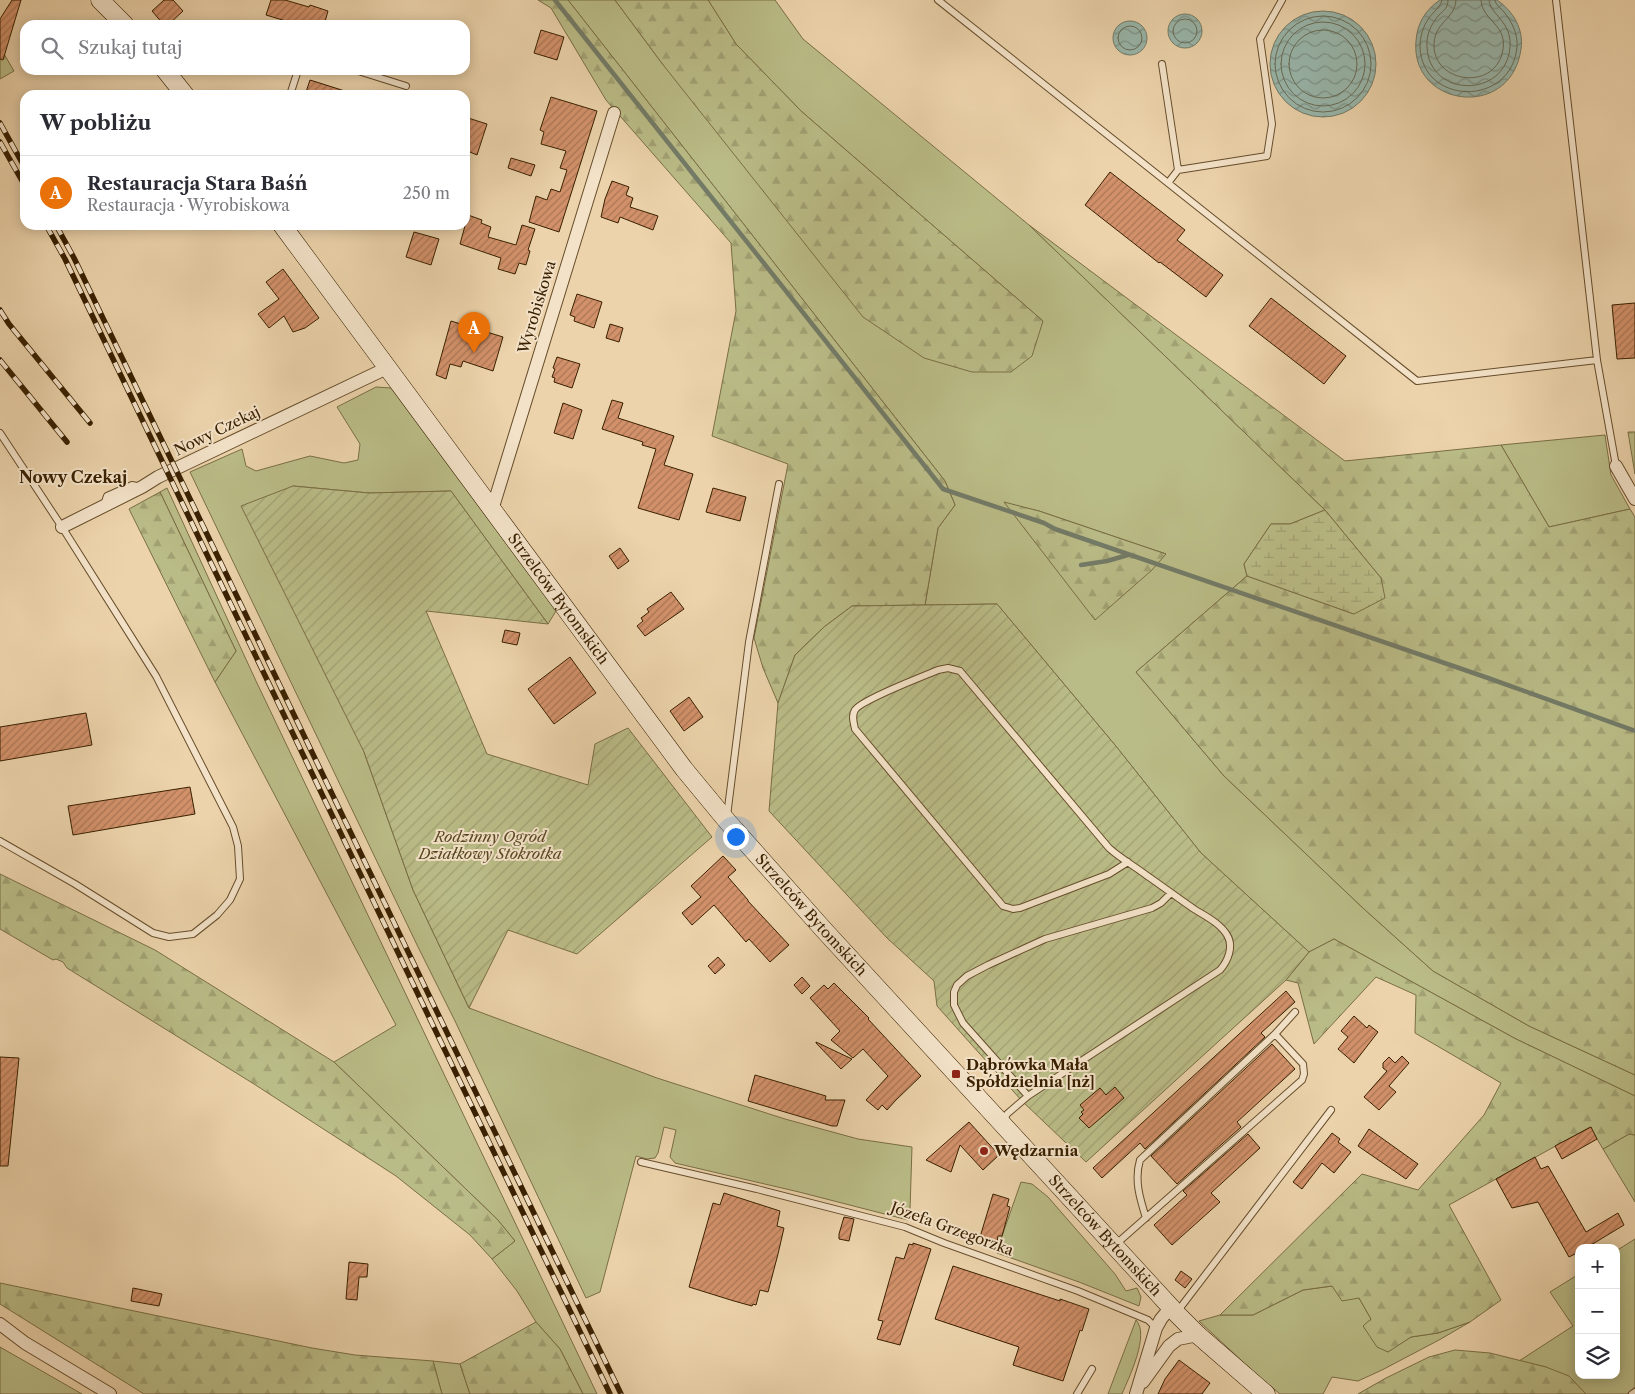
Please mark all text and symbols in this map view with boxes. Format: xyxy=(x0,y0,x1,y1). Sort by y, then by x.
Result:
search box xyxy=(20,20,470,75)
icon: search xyxy=(38,34,66,62)
text: Szukaj tutaj xyxy=(78,36,182,59)
text: W pobliżu xyxy=(40,110,151,135)
text: Restauracja Stara Baśń xyxy=(87,172,308,195)
text: A xyxy=(50,183,62,203)
text: 250 m xyxy=(403,183,450,203)
text: Restauracja · Wyrobiskowa xyxy=(87,195,290,215)
street label: Wyrobiskowa xyxy=(513,258,560,357)
pin: A xyxy=(458,312,490,353)
street label: Nowy Czekaj xyxy=(171,402,263,460)
district label: Nowy Czekaj xyxy=(19,467,127,487)
street label: Strzelców Bytomskich xyxy=(504,529,614,668)
your location xyxy=(723,824,749,850)
park label: Rodzinny Ogród Działkowy Stokrotka xyxy=(417,827,562,863)
street label: Strzelców Bytomskich xyxy=(752,850,872,980)
place label: Dąbrówka Mała Spółdzielnia [nż] xyxy=(966,1055,1095,1091)
marker: Dąbrówka Mała Spółdzielnia [nż] xyxy=(950,1068,962,1080)
place label: Wędzarnia xyxy=(993,1141,1079,1160)
marker: Wędzarnia xyxy=(978,1145,990,1157)
street label: Strzelców Bytomskich xyxy=(1045,1171,1166,1300)
street label: Józefa Grzegorzka xyxy=(886,1197,1016,1260)
map controls xyxy=(1575,1244,1620,1379)
button: + xyxy=(1575,1244,1620,1289)
button: − xyxy=(1575,1289,1620,1334)
button: layers xyxy=(1575,1334,1620,1379)

